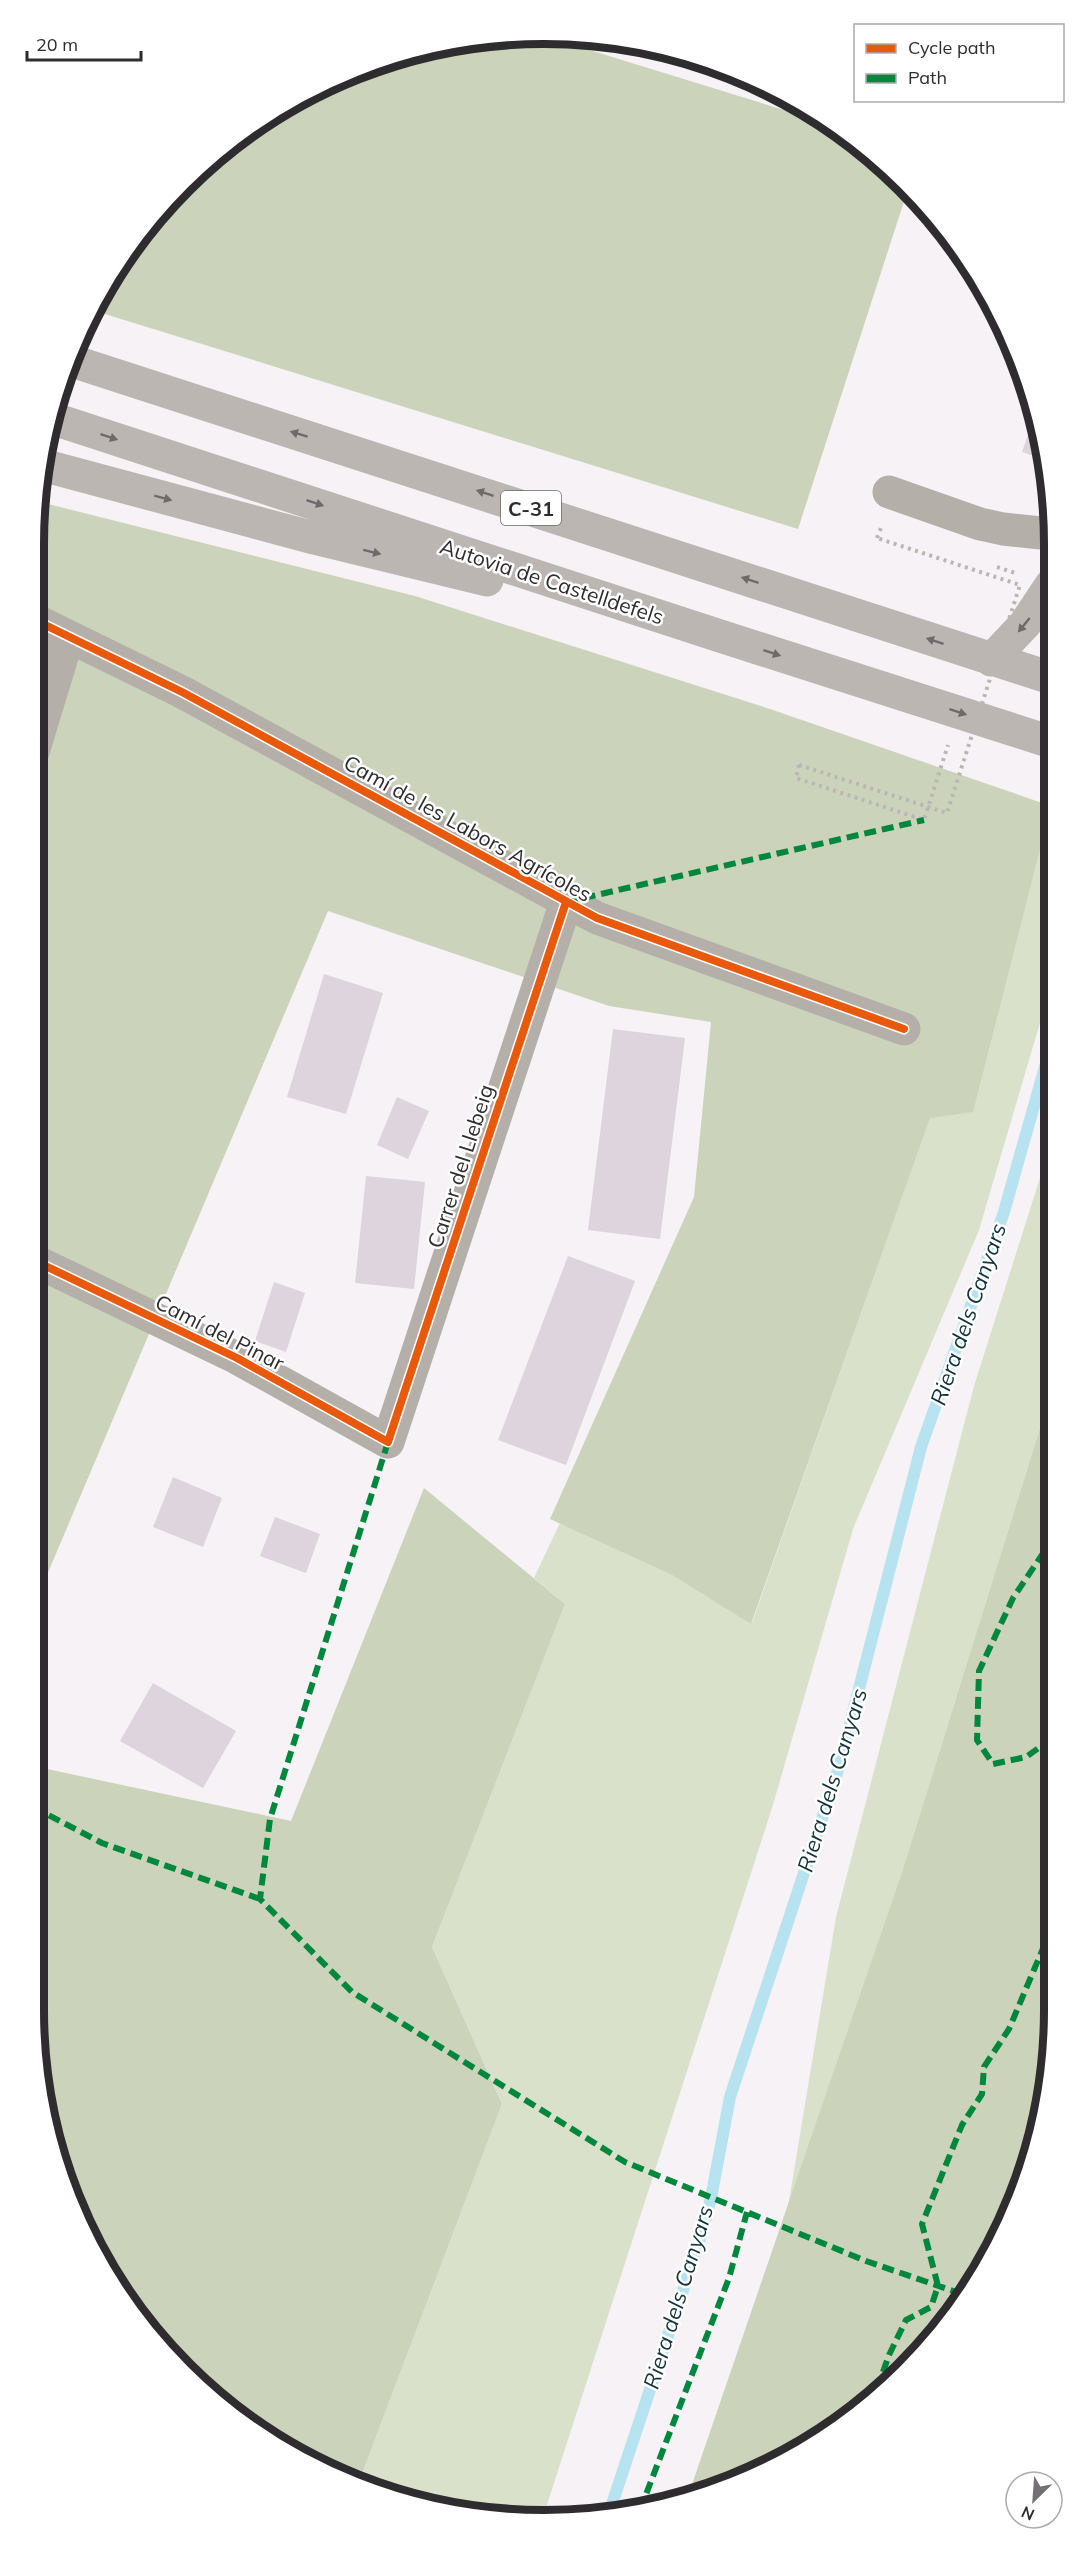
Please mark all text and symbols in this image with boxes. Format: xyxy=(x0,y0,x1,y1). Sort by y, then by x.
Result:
scale bar xyxy=(27,24,141,62)
legend xyxy=(854,24,1064,102)
text: 20 m xyxy=(36,33,78,56)
text: Cycle path xyxy=(908,36,995,59)
text: Path xyxy=(908,66,947,89)
one-way arrow xyxy=(290,429,308,438)
one-way arrow xyxy=(100,433,118,442)
one-way arrow xyxy=(476,488,494,497)
road number: C-31 xyxy=(501,491,561,525)
one-way arrow xyxy=(154,493,172,503)
one-way arrow xyxy=(306,499,324,509)
street label: Autovia de Castelldefels xyxy=(437,533,667,629)
one-way arrow xyxy=(363,548,381,558)
one-way arrow xyxy=(741,575,759,585)
one-way arrow xyxy=(1018,617,1030,632)
one-way arrow xyxy=(926,636,944,646)
one-way arrow xyxy=(763,649,781,658)
one-way arrow xyxy=(949,708,967,717)
street label: Camí de les Labors Agrícoles xyxy=(340,749,596,907)
street label: Carrer del Llebeig xyxy=(421,1081,499,1251)
water label: Riera dels Canyars xyxy=(924,1219,1012,1409)
street label: Camí del Pinar xyxy=(151,1288,289,1376)
water label: Riera dels Canyars xyxy=(791,1685,873,1875)
water label: Riera dels Canyars xyxy=(637,2202,719,2392)
north arrow xyxy=(1004,2470,1064,2530)
text: N xyxy=(1018,2502,1037,2525)

